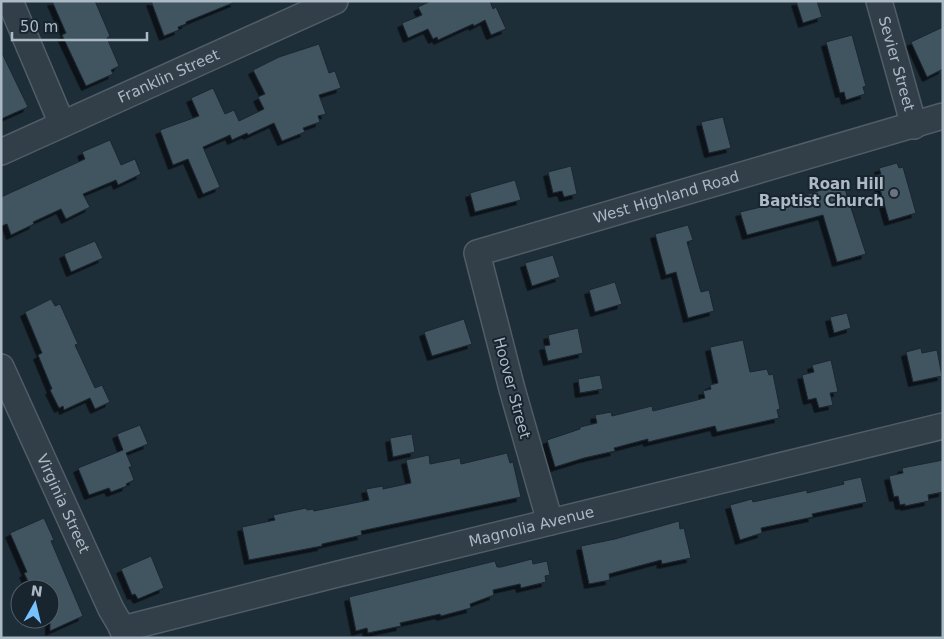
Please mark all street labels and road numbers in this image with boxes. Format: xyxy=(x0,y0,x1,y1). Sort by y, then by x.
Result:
street label: Sevier Street xyxy=(875,14,918,113)
street label: Franklin Street xyxy=(115,45,222,107)
street label: West Highland Road xyxy=(591,167,741,227)
street label: Hoover Street xyxy=(490,335,534,441)
street label: Virginia Street xyxy=(33,451,93,556)
street label: Magnolia Avenue xyxy=(467,503,596,551)

